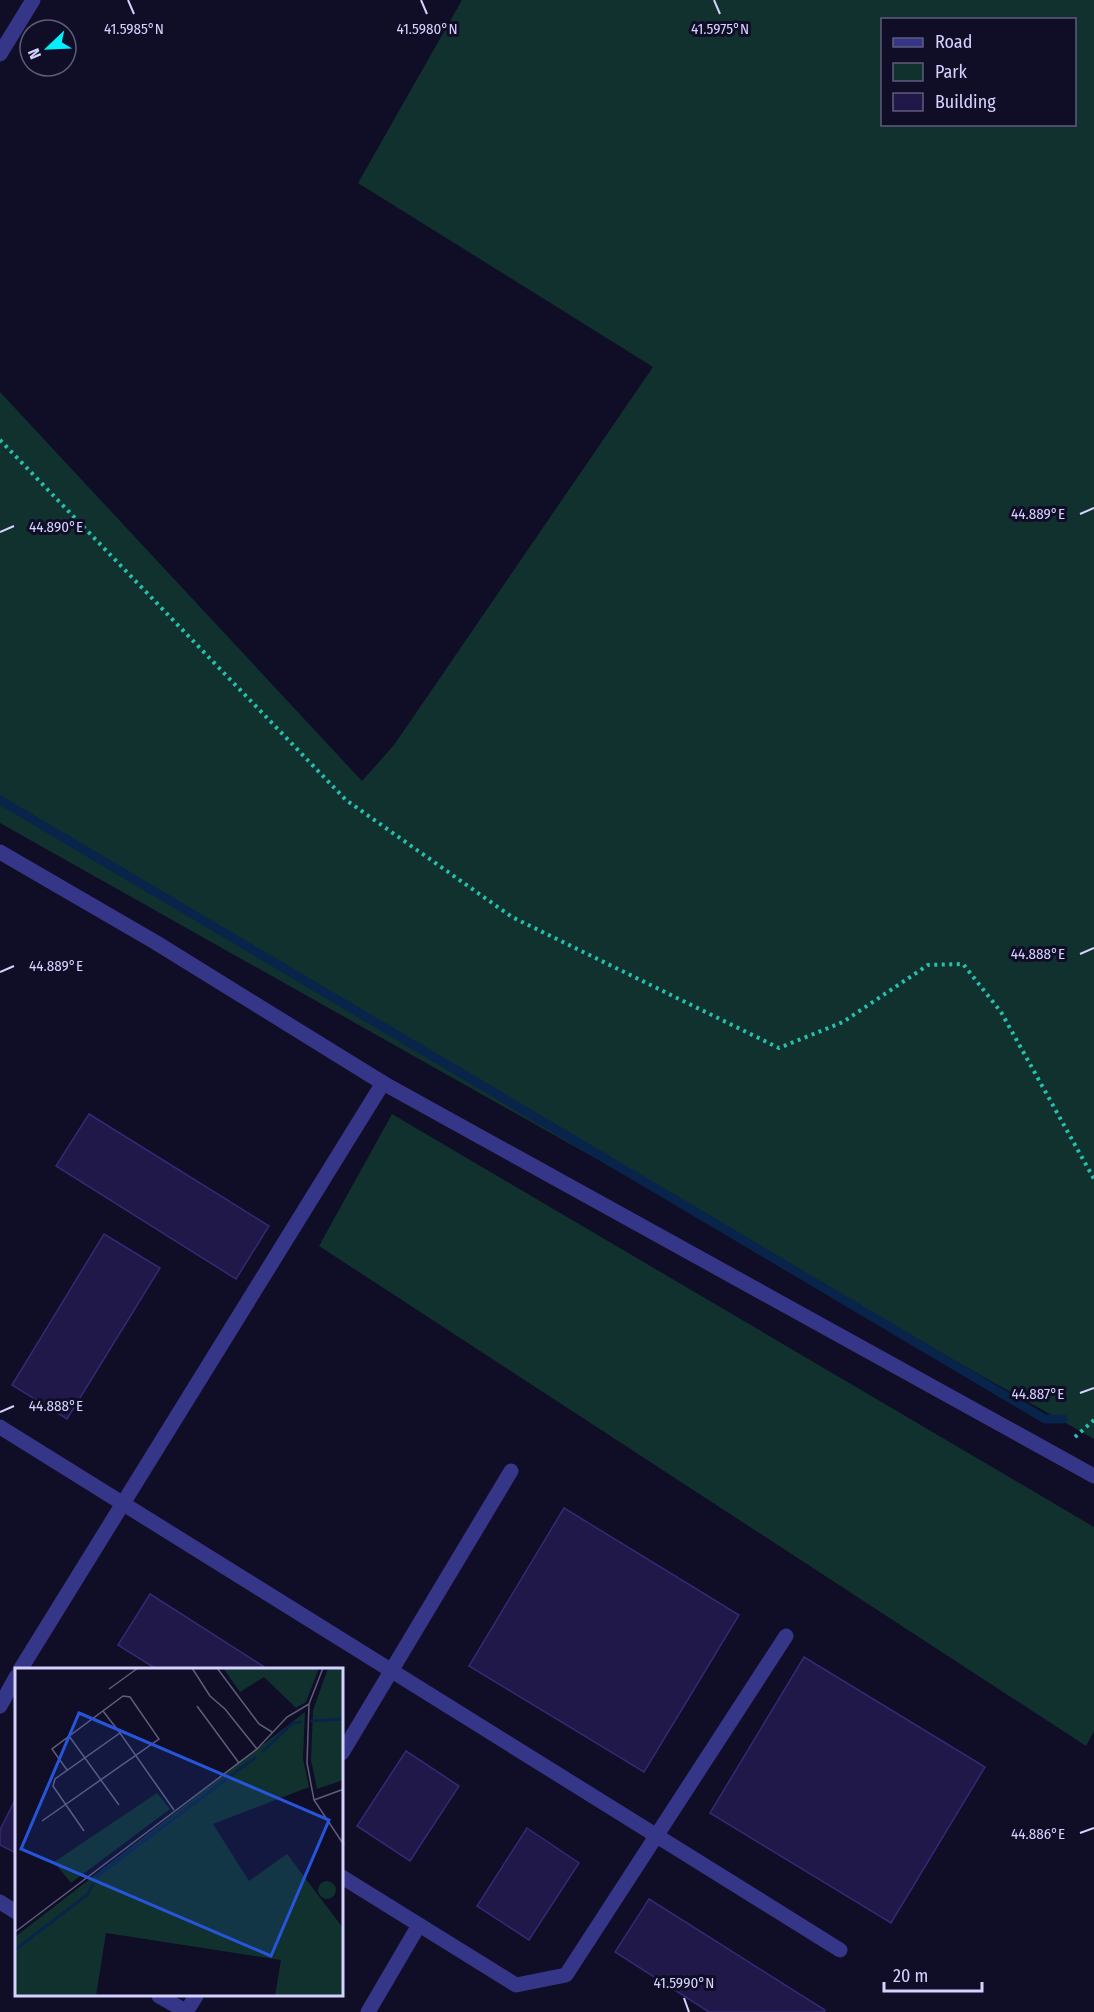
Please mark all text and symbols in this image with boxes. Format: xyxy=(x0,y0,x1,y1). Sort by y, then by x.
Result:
north arrow xyxy=(18,18,78,78)
legend xyxy=(881,18,1076,126)
text: 41.5985°N xyxy=(104,20,164,38)
text: 41.5980°N xyxy=(396,20,458,38)
text: 41.5975°N xyxy=(691,20,749,38)
text: Road xyxy=(935,31,972,53)
text: N xyxy=(24,46,45,62)
text: Park xyxy=(935,61,968,83)
text: Building xyxy=(935,91,996,113)
text: 44.889°E xyxy=(1011,505,1065,523)
text: 44.890°E xyxy=(29,518,83,536)
text: 44.888°E xyxy=(1011,945,1065,963)
text: 44.889°E xyxy=(29,957,83,975)
text: 44.887°E xyxy=(1012,1385,1064,1403)
text: 44.888°E xyxy=(29,1397,83,1415)
inset map xyxy=(15,1668,344,1997)
text: 44.886°E xyxy=(1011,1825,1065,1843)
scale bar xyxy=(884,1955,982,1993)
text: 20 m xyxy=(893,1965,928,1987)
text: 41.5990°N xyxy=(654,1974,714,1992)

